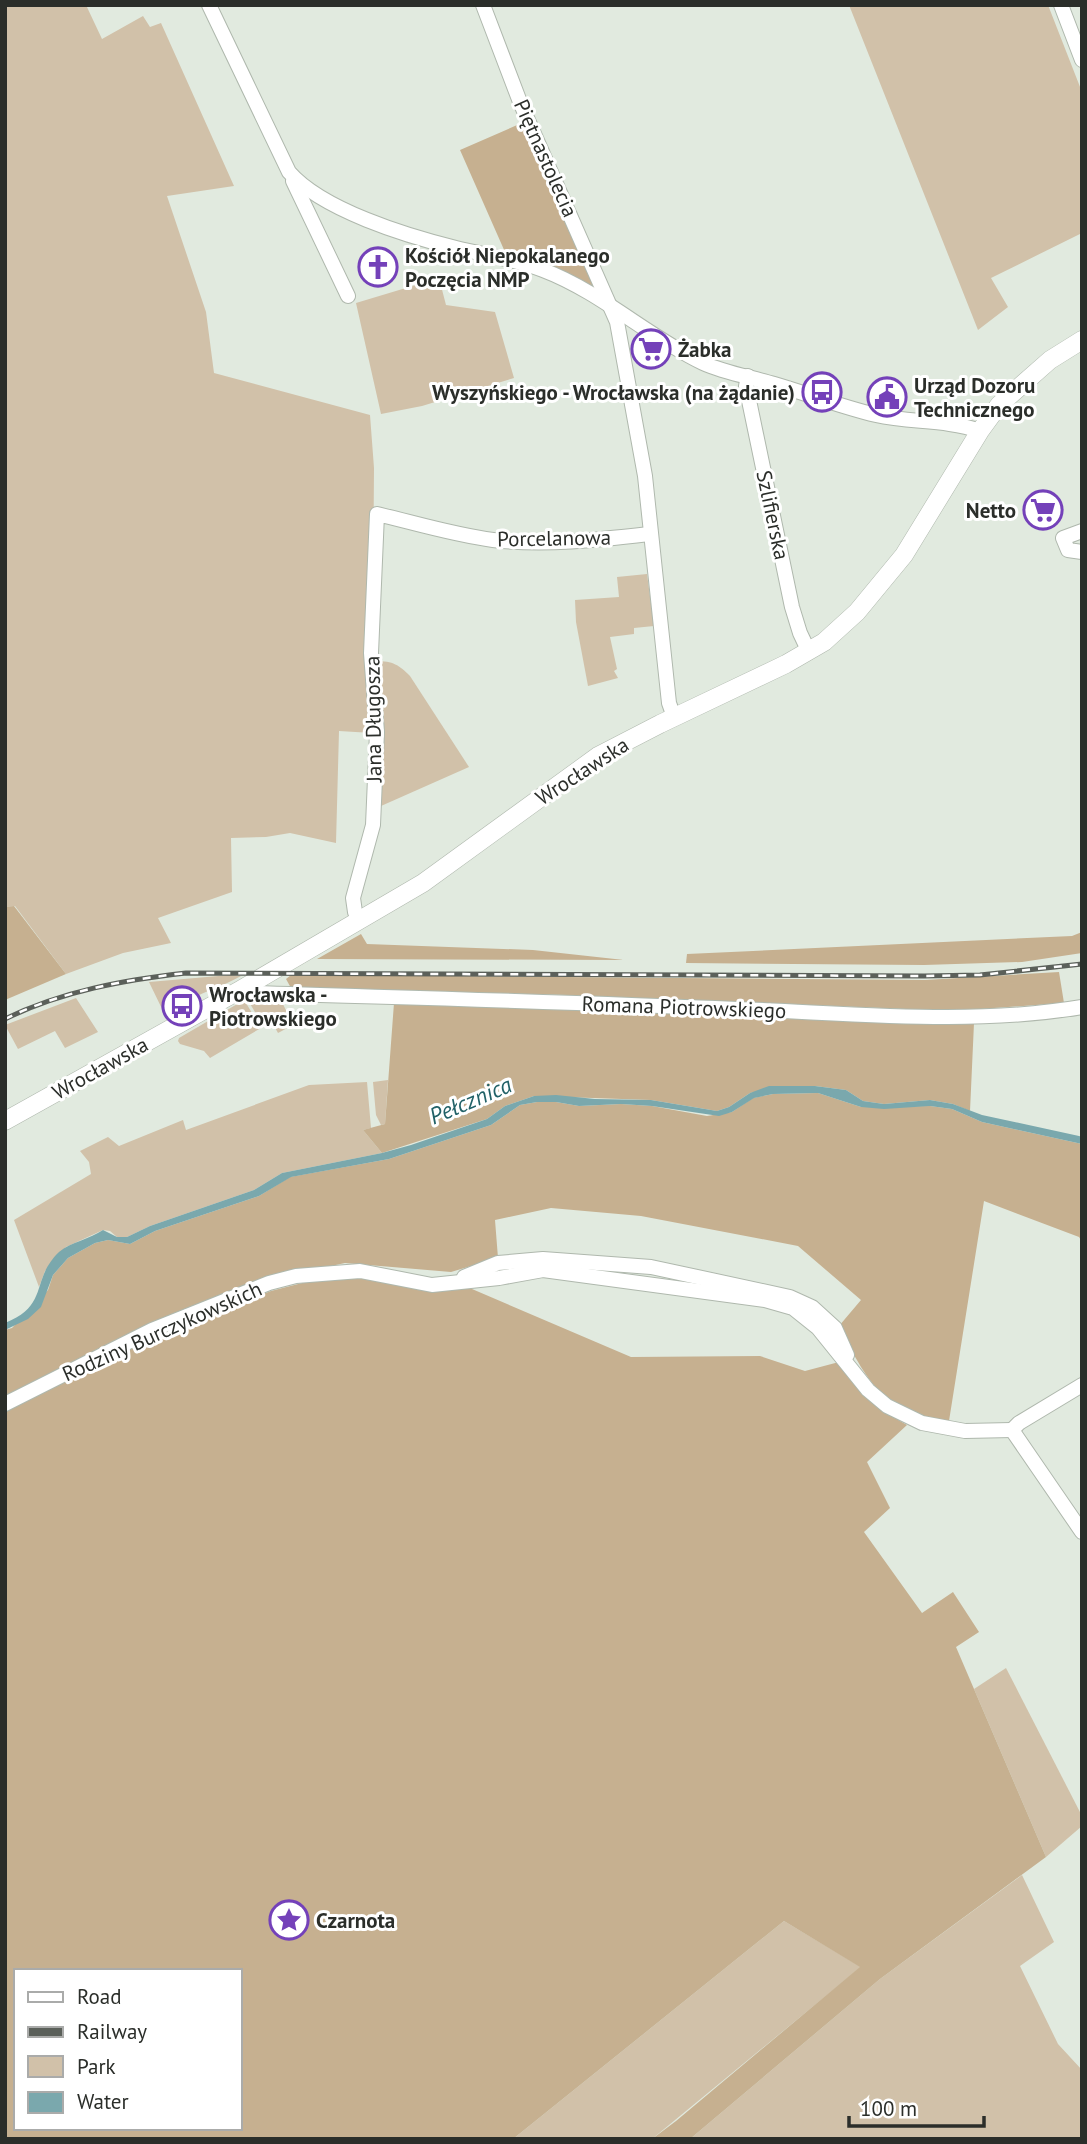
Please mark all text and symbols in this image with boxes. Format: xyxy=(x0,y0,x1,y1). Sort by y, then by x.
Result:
street label: Piętnastolecia xyxy=(508,95,584,221)
place label: Kościół Niepokalanego Poczęcia NMP xyxy=(405,242,610,293)
church icon: Kościół Niepokalanego Poczęcia NMP xyxy=(357,246,399,288)
supermarket icon: Żabka xyxy=(630,328,672,370)
place label: Żabka xyxy=(678,336,732,363)
bus stop icon: Wyszyńskiego - Wrocławska (na żądanie) xyxy=(801,371,843,413)
place label: Urząd Dozoru Technicznego xyxy=(914,372,1035,423)
public building icon: Urząd Dozoru Technicznego xyxy=(866,376,908,418)
place label: Wyszyńskiego - Wrocławska (na żądanie) xyxy=(432,379,795,406)
street label: Szlifierska xyxy=(750,468,796,562)
supermarket icon: Netto xyxy=(1022,489,1064,531)
place label: Netto xyxy=(966,497,1016,524)
street label: Porcelanowa xyxy=(497,524,611,552)
street label: Jana Długosza xyxy=(358,656,388,783)
street label: Wrocławska xyxy=(530,731,634,811)
place label: Wrocławska - Piotrowskiego xyxy=(209,981,337,1032)
bus stop icon: Wrocławska - Piotrowskiego xyxy=(161,985,203,1027)
street label: Romana Piotrowskiego xyxy=(581,990,787,1024)
street label: Wrocławska xyxy=(47,1031,153,1105)
water label: Pełcznica xyxy=(424,1070,516,1130)
street label: Rodziny Burczykowskich xyxy=(58,1275,266,1387)
place icon: Czarnota xyxy=(268,1899,310,1941)
place label: Czarnota xyxy=(316,1907,395,1934)
legend xyxy=(14,1969,242,2130)
text: Road xyxy=(77,1983,121,2010)
text: Railway xyxy=(77,2018,147,2045)
text: Park xyxy=(77,2053,116,2080)
scale bar xyxy=(849,2084,984,2128)
text: Water xyxy=(77,2088,129,2115)
text: 100 m xyxy=(860,2095,917,2122)

